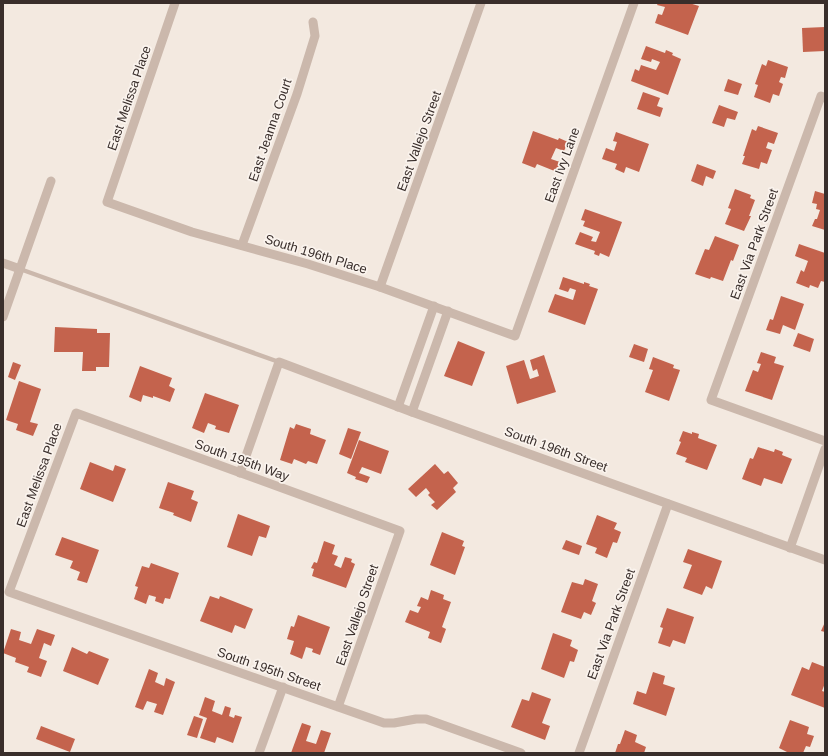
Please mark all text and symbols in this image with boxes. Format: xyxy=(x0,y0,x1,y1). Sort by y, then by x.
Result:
street label: East Melissa Place xyxy=(104,44,154,152)
street label: East Jeanna Court xyxy=(245,76,295,183)
street label: East Vallejo Street xyxy=(394,88,444,193)
street label: East Ivy Lane xyxy=(541,125,583,205)
street label: East Via Park Street xyxy=(727,186,781,301)
street label: South 196th Place xyxy=(263,231,369,277)
street label: East Melissa Place xyxy=(13,421,65,529)
street label: South 196th Street xyxy=(502,423,610,475)
street label: South 195th Way xyxy=(193,436,292,484)
street label: East Vallejo Street xyxy=(333,562,381,668)
street label: East Via Park Street xyxy=(584,566,638,681)
street label: South 195th Street xyxy=(215,644,323,694)

